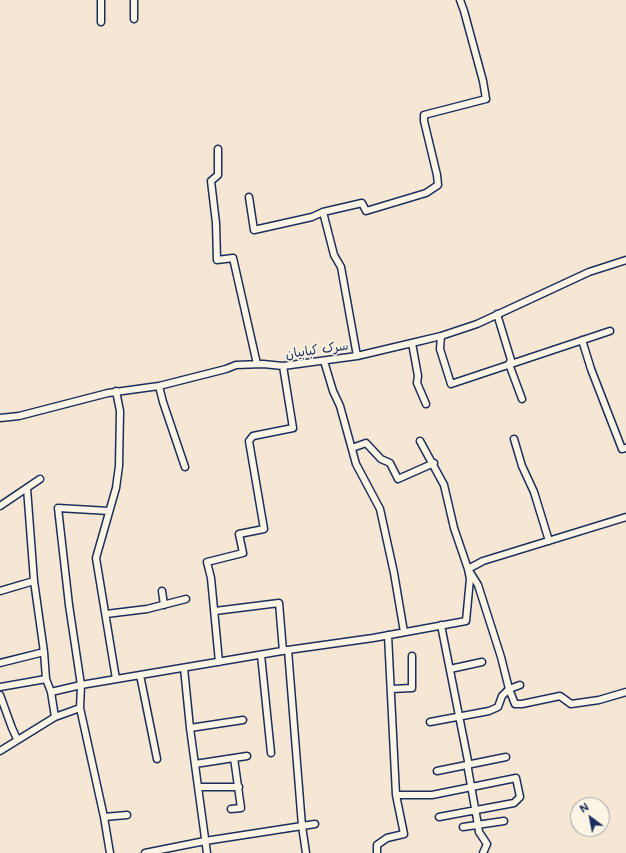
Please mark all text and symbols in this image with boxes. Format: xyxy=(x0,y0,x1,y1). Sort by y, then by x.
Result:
street label: سرک کبابیان xyxy=(284,338,350,362)
north arrow xyxy=(570,797,610,837)
text: N xyxy=(576,799,591,816)

